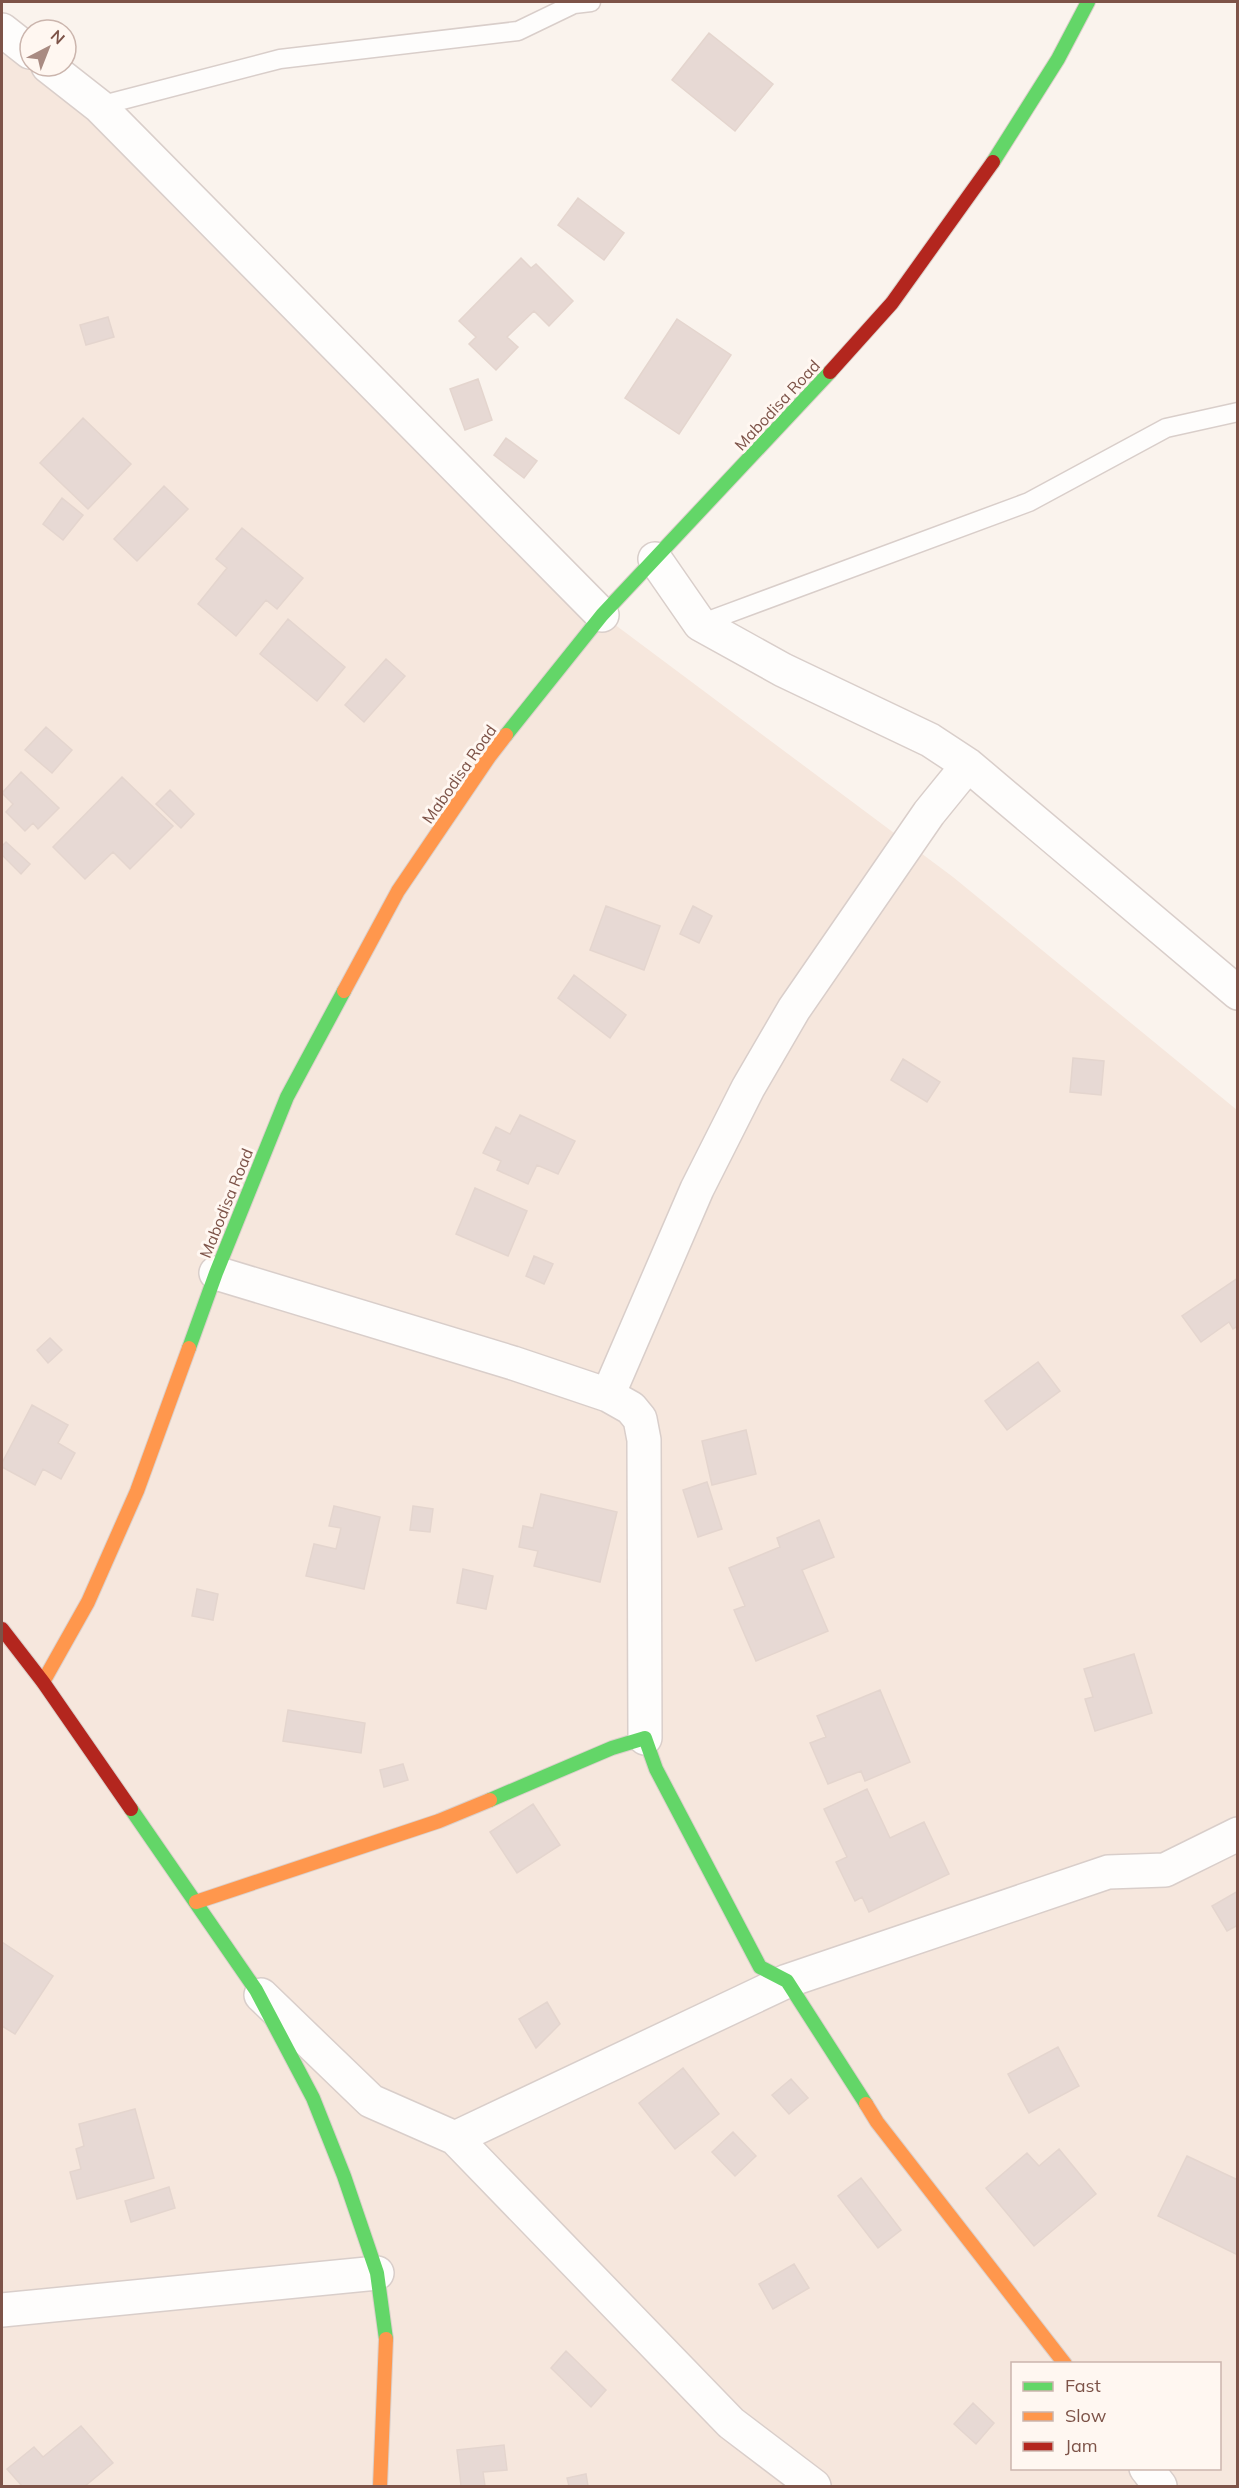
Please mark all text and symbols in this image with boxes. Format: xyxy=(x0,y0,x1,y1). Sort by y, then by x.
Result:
north arrow xyxy=(18,18,78,78)
text: N xyxy=(47,25,69,48)
street label: Mabodisa Road xyxy=(730,356,824,454)
street label: Mabodisa Road xyxy=(417,721,501,827)
street label: Mabodisa Road xyxy=(195,1145,257,1261)
legend xyxy=(1011,2362,1221,2470)
text: Fast xyxy=(1065,2374,1101,2397)
text: Slow xyxy=(1065,2404,1107,2427)
text: Jam xyxy=(1065,2434,1098,2457)

